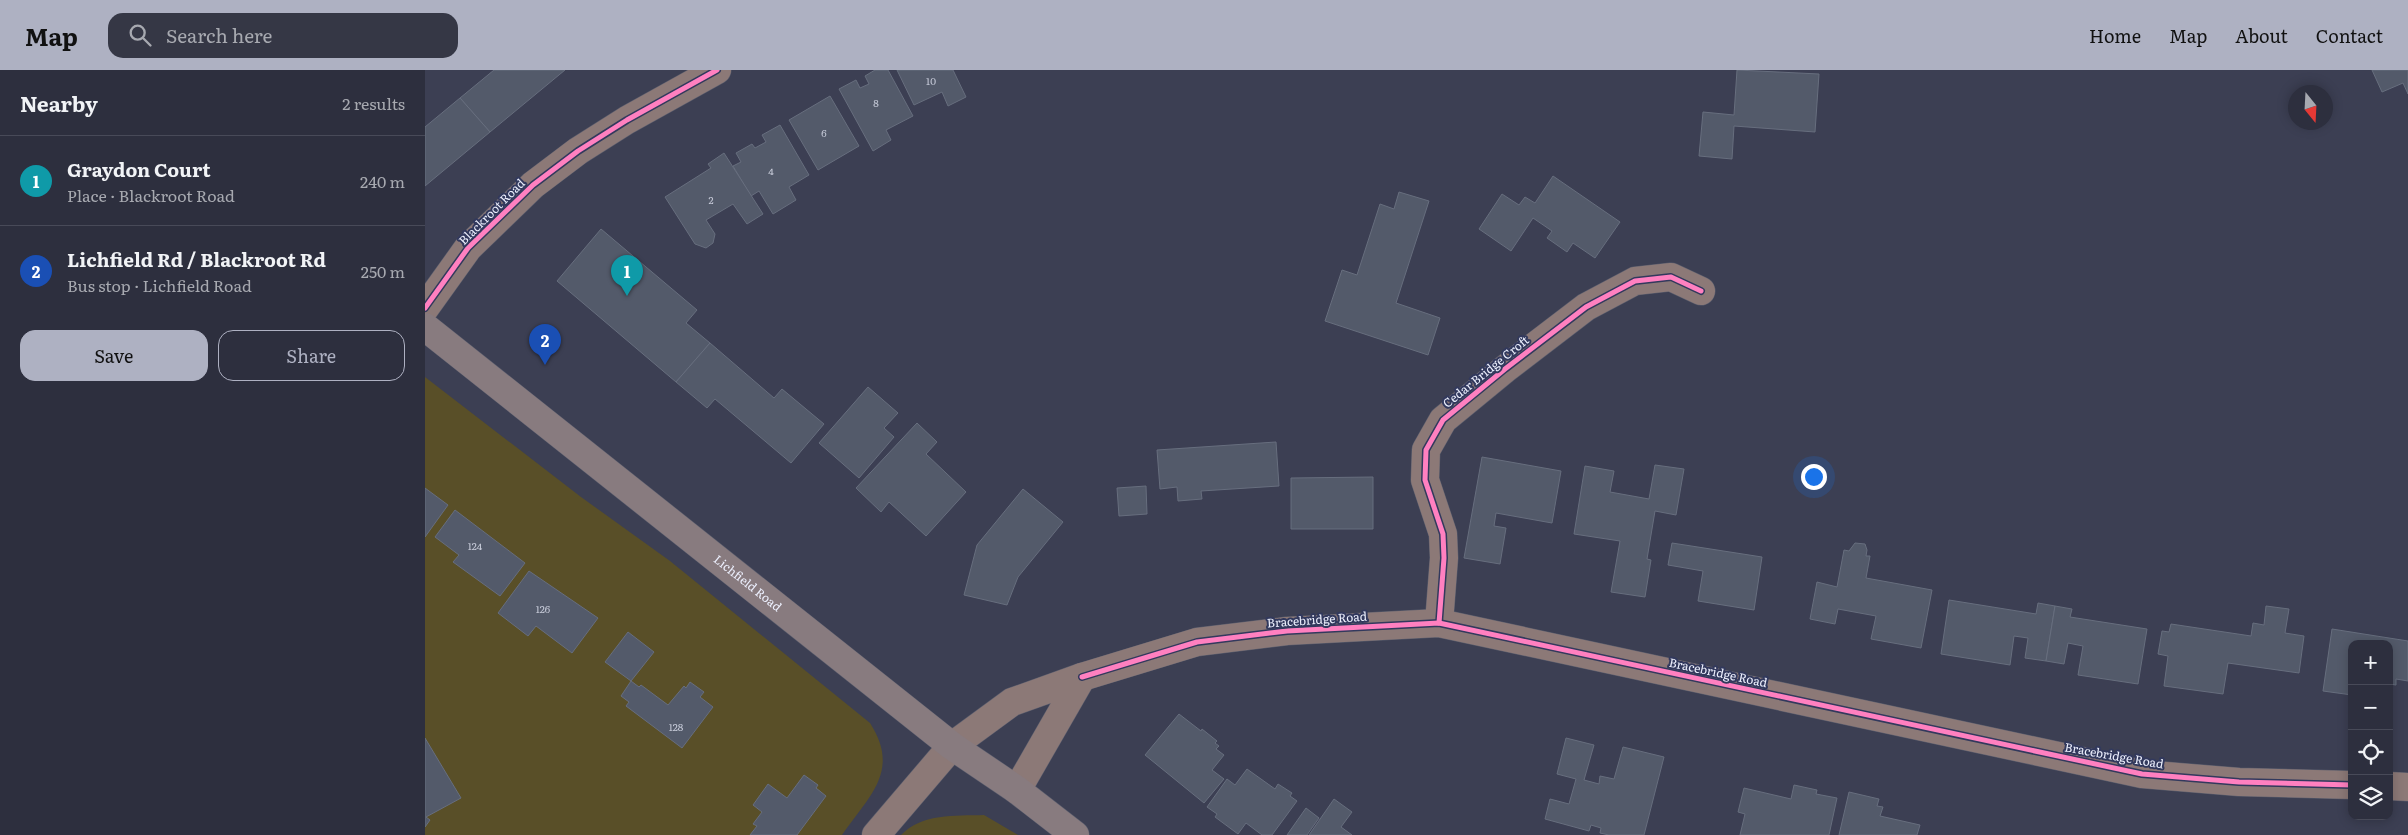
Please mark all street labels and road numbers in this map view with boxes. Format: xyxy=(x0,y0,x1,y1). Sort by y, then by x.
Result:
street label: Blackroot Road xyxy=(454,174,529,249)
street label: Cedar Bridge Croft xyxy=(1438,331,1532,412)
street label: Lichfield Road xyxy=(710,550,786,616)
street label: Bracebridge Road xyxy=(1266,606,1368,631)
street label: Bracebridge Road xyxy=(1667,653,1770,691)
street label: Bracebridge Road xyxy=(2063,737,2166,773)

